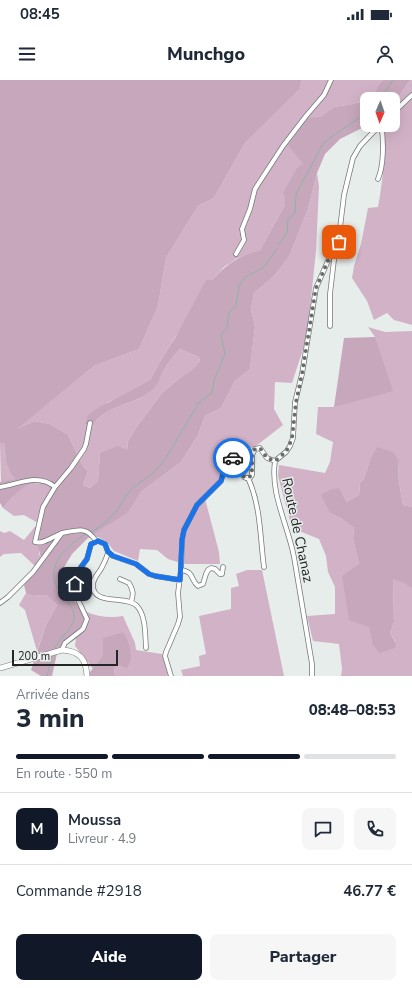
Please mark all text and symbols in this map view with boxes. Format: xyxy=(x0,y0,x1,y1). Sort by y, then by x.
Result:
text: 08:45 xyxy=(20,4,60,24)
text: Munchgo xyxy=(167,42,245,66)
icon: menu xyxy=(16,43,38,65)
icon: person xyxy=(374,43,396,65)
north arrow xyxy=(360,92,400,132)
map controls xyxy=(360,92,400,132)
pin xyxy=(322,225,356,259)
icon: bag xyxy=(328,231,350,253)
courier xyxy=(213,438,253,478)
icon: car xyxy=(222,447,244,469)
street label: Route de Chanaz xyxy=(277,476,318,585)
pin xyxy=(58,567,92,601)
icon: home xyxy=(64,573,86,595)
scale bar xyxy=(12,648,118,667)
text: 200 m xyxy=(18,649,50,664)
text: Arrivée dans xyxy=(16,686,90,704)
text: 08:48–08:53 xyxy=(309,700,396,720)
text: 3 min xyxy=(16,701,84,736)
text: En route · 550 m xyxy=(16,765,112,783)
button: chat xyxy=(302,808,344,850)
button: phone xyxy=(354,808,396,850)
text: Moussa xyxy=(68,810,121,830)
text: M xyxy=(30,819,44,839)
text: Livreur · 4.9 xyxy=(68,830,136,848)
text: Commande #2918 xyxy=(16,881,142,901)
text: 46.77 € xyxy=(343,881,396,901)
button: Aide xyxy=(16,934,202,980)
button: Partager xyxy=(210,934,396,980)

